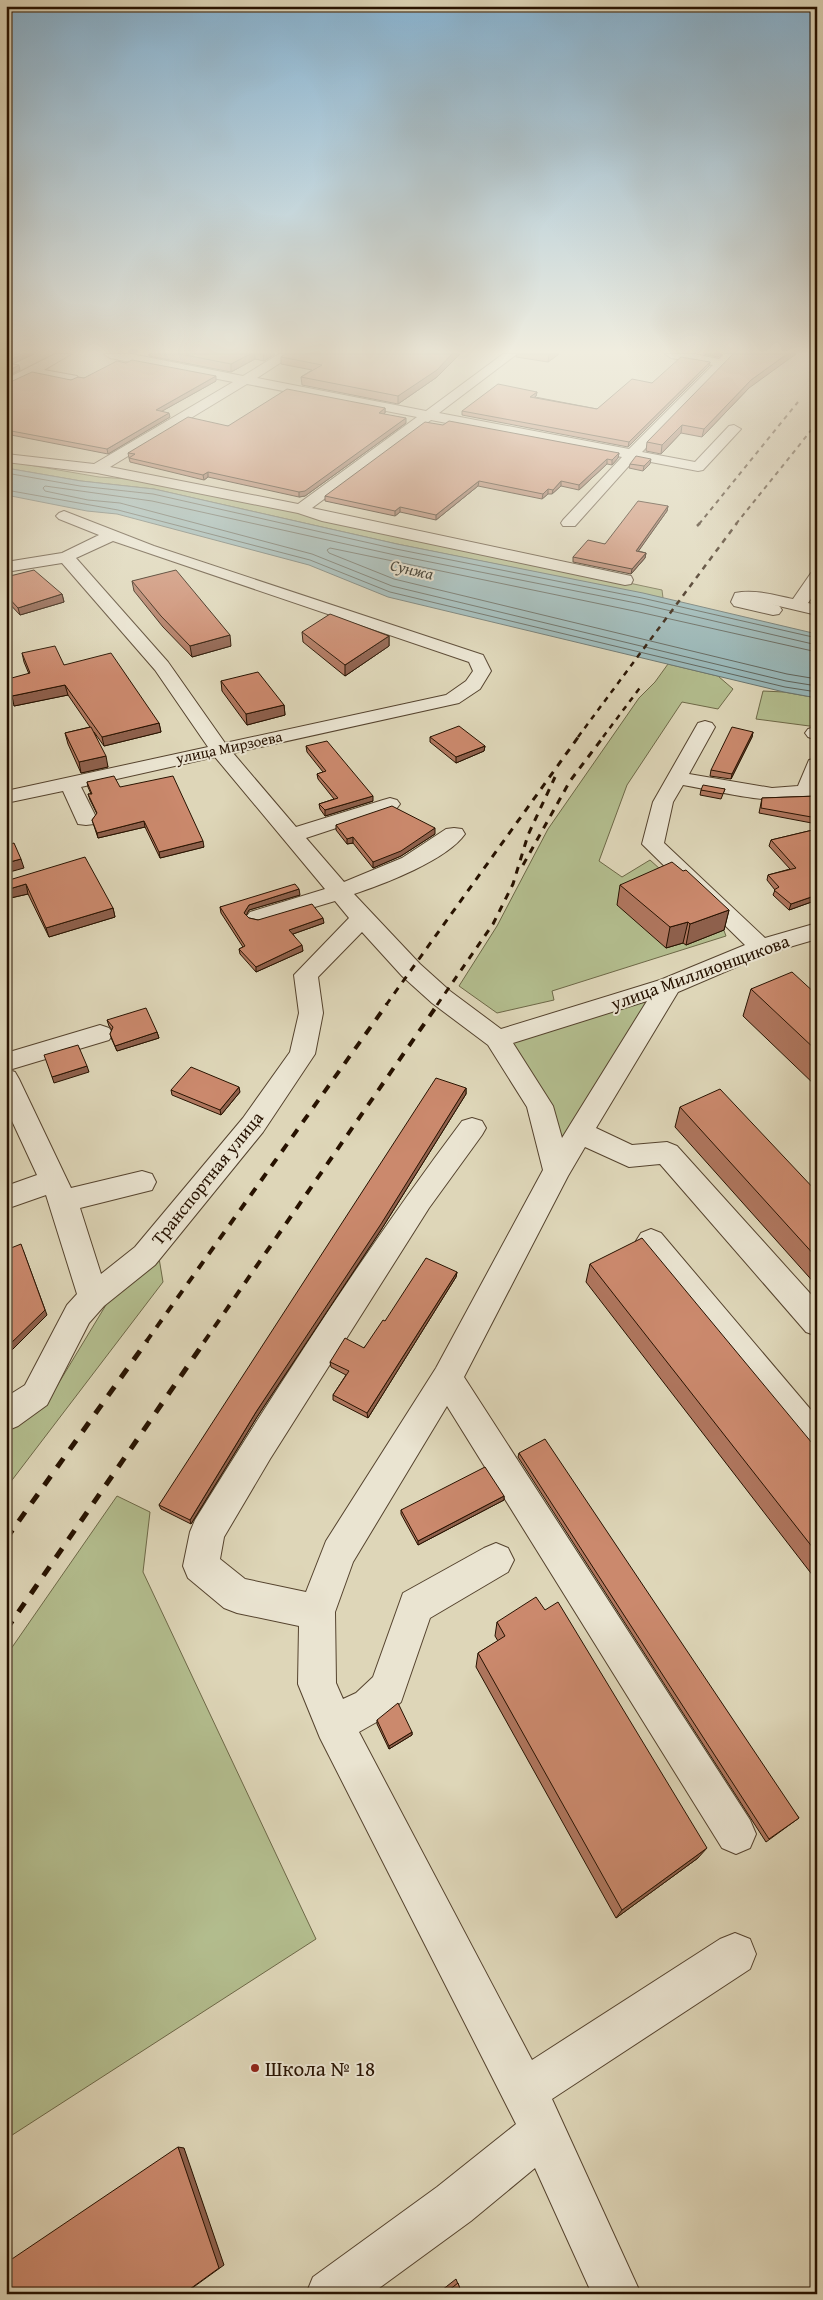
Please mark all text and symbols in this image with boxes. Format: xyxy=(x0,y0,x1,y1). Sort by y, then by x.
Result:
water label: Сунжа xyxy=(388,552,436,586)
street label: улица Мирзоева xyxy=(173,725,285,769)
street label: улица Миллионщикова xyxy=(606,927,793,1017)
street label: Транспортная улица xyxy=(145,1105,270,1251)
place label: Школа № 18 xyxy=(265,2053,375,2084)
marker: Школа № 18 xyxy=(249,2062,261,2074)

